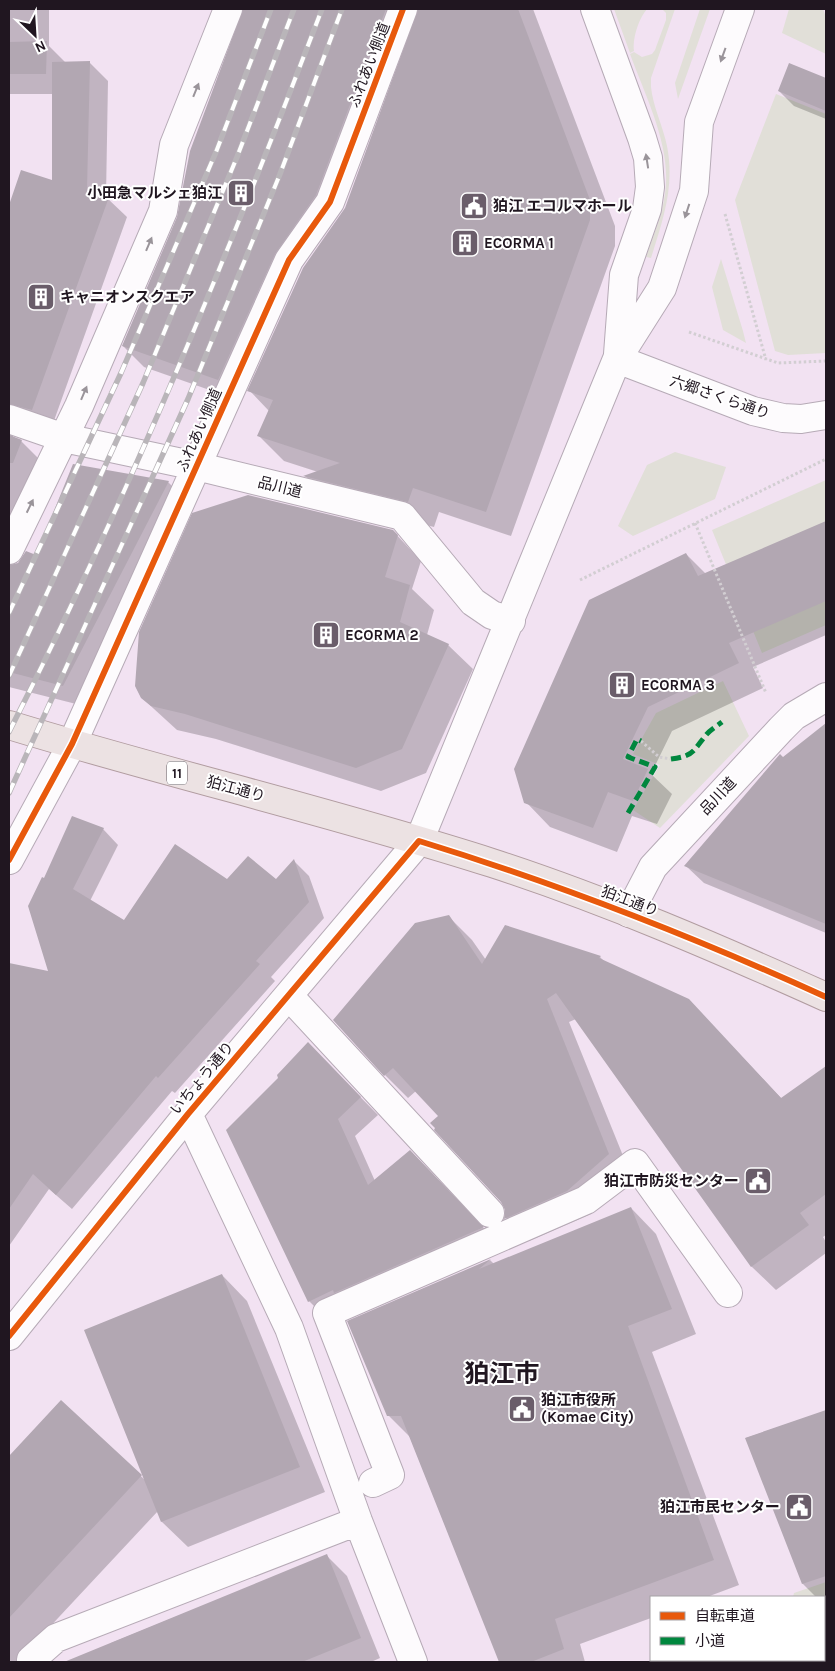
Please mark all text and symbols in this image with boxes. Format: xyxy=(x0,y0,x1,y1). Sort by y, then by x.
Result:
north arrow xyxy=(10,10,60,60)
street label: ふれあい側道 xyxy=(344,20,394,110)
text: N xyxy=(32,37,48,56)
one-way arrow xyxy=(719,47,726,62)
one-way arrow xyxy=(192,82,200,97)
one-way arrow xyxy=(643,152,651,168)
building icon: 小田急マルシェ狛江 xyxy=(226,178,256,208)
place label: 小田急マルシェ狛江 xyxy=(87,184,222,202)
public building icon: 狛江 エコルマホール xyxy=(459,191,489,221)
place label: 狛江 エコルマホール xyxy=(493,197,632,215)
one-way arrow xyxy=(683,204,690,219)
building icon: ECORMA 1 xyxy=(450,228,480,258)
place label: ECORMA 1 xyxy=(484,234,554,252)
one-way arrow xyxy=(145,237,153,251)
building icon: キャニオンスクエア xyxy=(26,282,56,312)
place label: キャニオンスクエア xyxy=(60,288,195,306)
street label: 六郷さくら通り xyxy=(667,371,773,423)
street label: ふれあい側道 xyxy=(172,385,226,475)
one-way arrow xyxy=(81,386,89,400)
street label: 品川道 xyxy=(256,473,304,501)
one-way arrow xyxy=(26,499,34,514)
building icon: ECORMA 2 xyxy=(311,620,341,650)
place label: ECORMA 2 xyxy=(345,626,419,644)
building icon: ECORMA 3 xyxy=(607,670,637,700)
place label: ECORMA 3 xyxy=(641,676,715,694)
road number: 11 xyxy=(167,761,187,784)
street label: 狛江通り xyxy=(205,773,267,805)
street label: 品川道 xyxy=(696,773,740,819)
street label: 狛江通り xyxy=(599,882,661,920)
street label: いちょう通り xyxy=(166,1038,238,1118)
public building icon: 狛江市防災センター xyxy=(743,1166,773,1196)
place label: 狛江市防災センター xyxy=(604,1172,739,1190)
district label: 狛江市 xyxy=(464,1359,540,1388)
place label: 狛江市役所 (Komae City) xyxy=(541,1391,634,1426)
public building icon: 狛江市役所 (Komae City) xyxy=(507,1394,537,1424)
public building icon: 狛江市民センター xyxy=(784,1492,814,1522)
place label: 狛江市民センター xyxy=(660,1498,780,1516)
legend xyxy=(650,1596,825,1661)
text: 自転車道 xyxy=(695,1607,755,1625)
text: 小道 xyxy=(695,1632,725,1650)

